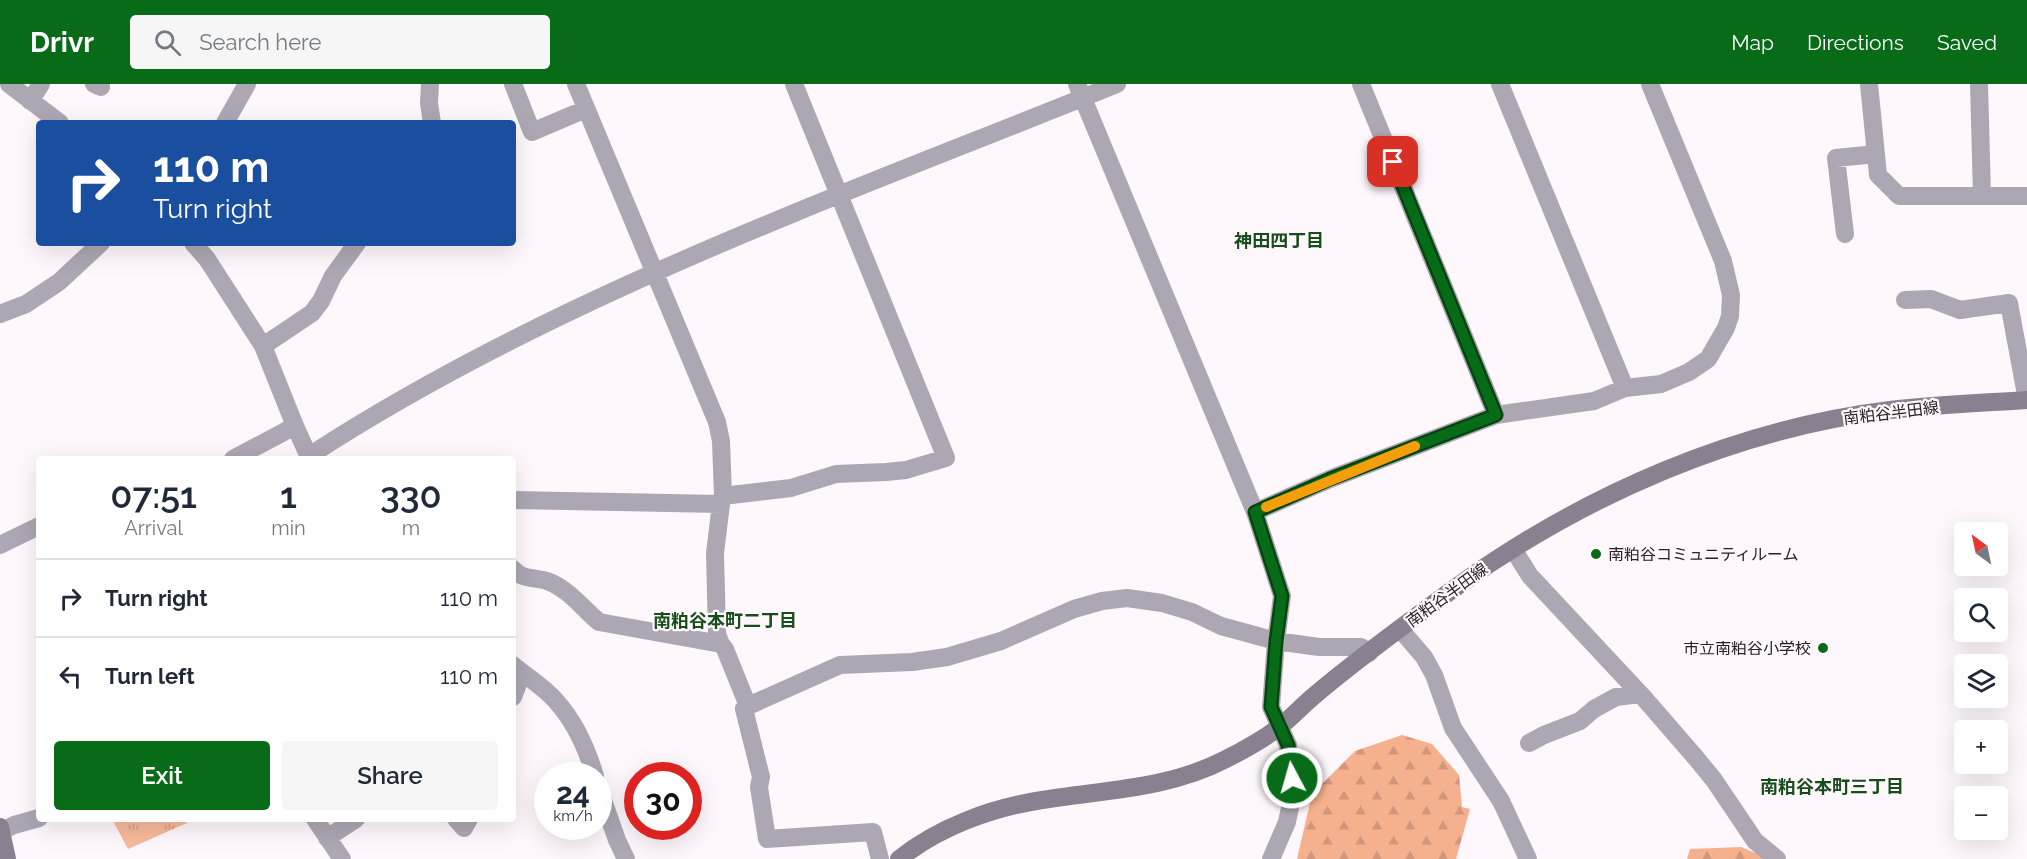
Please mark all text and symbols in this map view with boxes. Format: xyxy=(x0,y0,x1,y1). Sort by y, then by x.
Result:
search box xyxy=(130,15,550,69)
text: Drivr xyxy=(30,26,94,59)
icon: search xyxy=(151,26,184,59)
text: Search here xyxy=(199,29,321,55)
text: Map xyxy=(1731,30,1774,55)
text: Directions xyxy=(1807,30,1904,55)
text: Saved xyxy=(1937,30,1997,55)
pin xyxy=(1367,136,1418,187)
text: 110 m xyxy=(153,143,269,192)
icon: right xyxy=(54,144,132,222)
icon: arrive xyxy=(1376,145,1409,178)
text: Turn right xyxy=(153,193,272,224)
district label: 神田四丁目 xyxy=(1234,230,1324,251)
street label: 南粕谷半田線 xyxy=(1842,398,1940,428)
text: 07:51 xyxy=(110,474,197,516)
text: 1 xyxy=(280,474,297,516)
text: 330 xyxy=(380,474,442,516)
text: Arrival xyxy=(124,516,183,540)
text: min xyxy=(271,516,306,540)
text: m xyxy=(402,516,420,540)
north arrow xyxy=(1954,522,2008,576)
map controls xyxy=(1954,522,2008,840)
place label: 南粕谷コミュニティルーム xyxy=(1608,545,1799,564)
marker: 南粕谷コミュニティルーム xyxy=(1589,547,1603,561)
street label: 南粕谷半田線 xyxy=(1403,559,1491,631)
icon: right xyxy=(54,582,87,615)
text: Turn right xyxy=(105,585,208,611)
text: 110 m xyxy=(440,585,498,611)
button: search xyxy=(1954,588,2008,642)
district label: 南粕谷本町二丁目 xyxy=(653,610,797,631)
place label: 市立南粕谷小学校 xyxy=(1683,639,1811,658)
marker: 市立南粕谷小学校 xyxy=(1816,641,1830,655)
button: layers xyxy=(1954,654,2008,708)
icon: left xyxy=(54,660,87,693)
text: Turn left xyxy=(105,663,195,689)
text: 110 m xyxy=(440,663,498,689)
button: + xyxy=(1954,720,2008,774)
button: Exit xyxy=(54,741,270,810)
button: Share xyxy=(282,741,498,810)
position arrow xyxy=(1260,746,1324,810)
speed limit sign: 30 xyxy=(624,762,702,840)
text: 24 xyxy=(556,776,590,811)
district label: 南粕谷本町三丁目 xyxy=(1760,776,1904,797)
button: − xyxy=(1954,786,2008,840)
text: km/h xyxy=(553,807,593,825)

